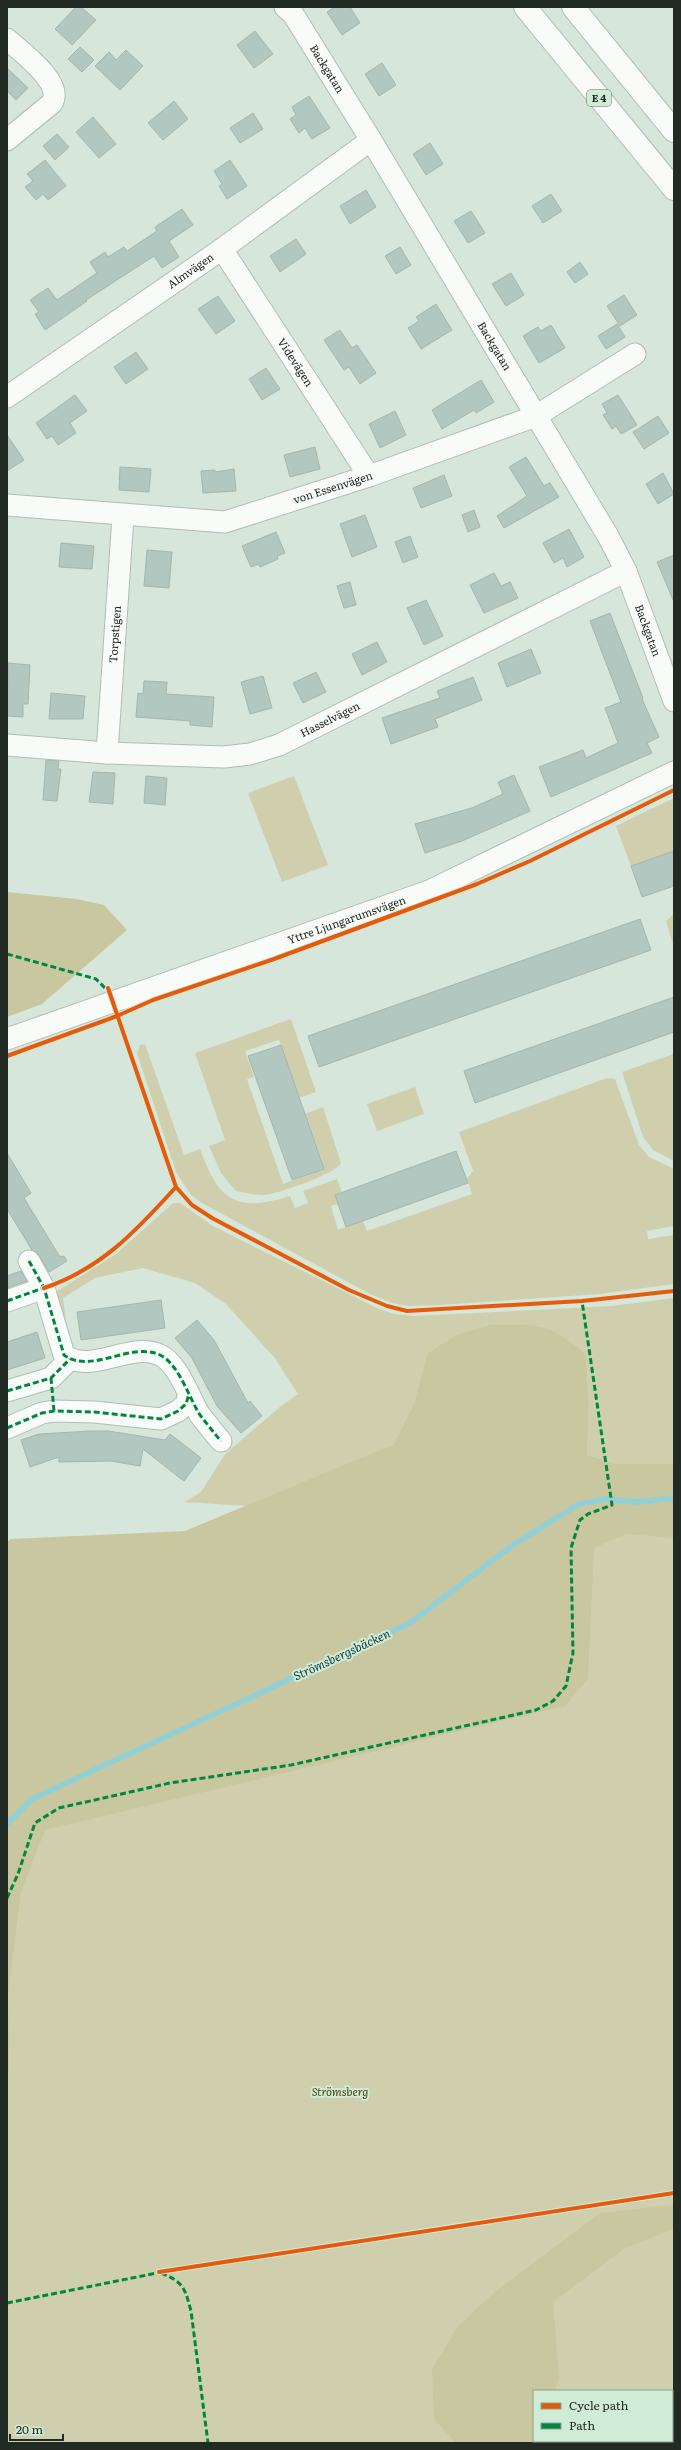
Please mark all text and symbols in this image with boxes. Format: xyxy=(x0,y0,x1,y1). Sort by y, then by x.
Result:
street label: Backgatan xyxy=(307,41,349,96)
road number: E 4 xyxy=(587,90,611,106)
street label: Almvägen xyxy=(164,248,217,291)
street label: Backgatan xyxy=(474,318,516,373)
street label: Videvägen xyxy=(275,334,318,389)
street label: von Essenvägen xyxy=(291,466,374,507)
street label: Backgatan xyxy=(632,602,666,658)
street label: Torpstigen xyxy=(104,605,124,663)
street label: Hasselvägen xyxy=(297,697,362,740)
street label: Yttre Ljungarumsvägen xyxy=(285,891,408,947)
water label: Strömsbergsbäcken xyxy=(290,1624,393,1684)
park label: Strömsberg xyxy=(312,2083,368,2099)
legend xyxy=(533,2390,673,2442)
text: Cycle path xyxy=(569,2396,629,2414)
scale bar xyxy=(10,2416,63,2442)
text: Path xyxy=(569,2416,595,2434)
text: 20 m xyxy=(16,2420,43,2438)

